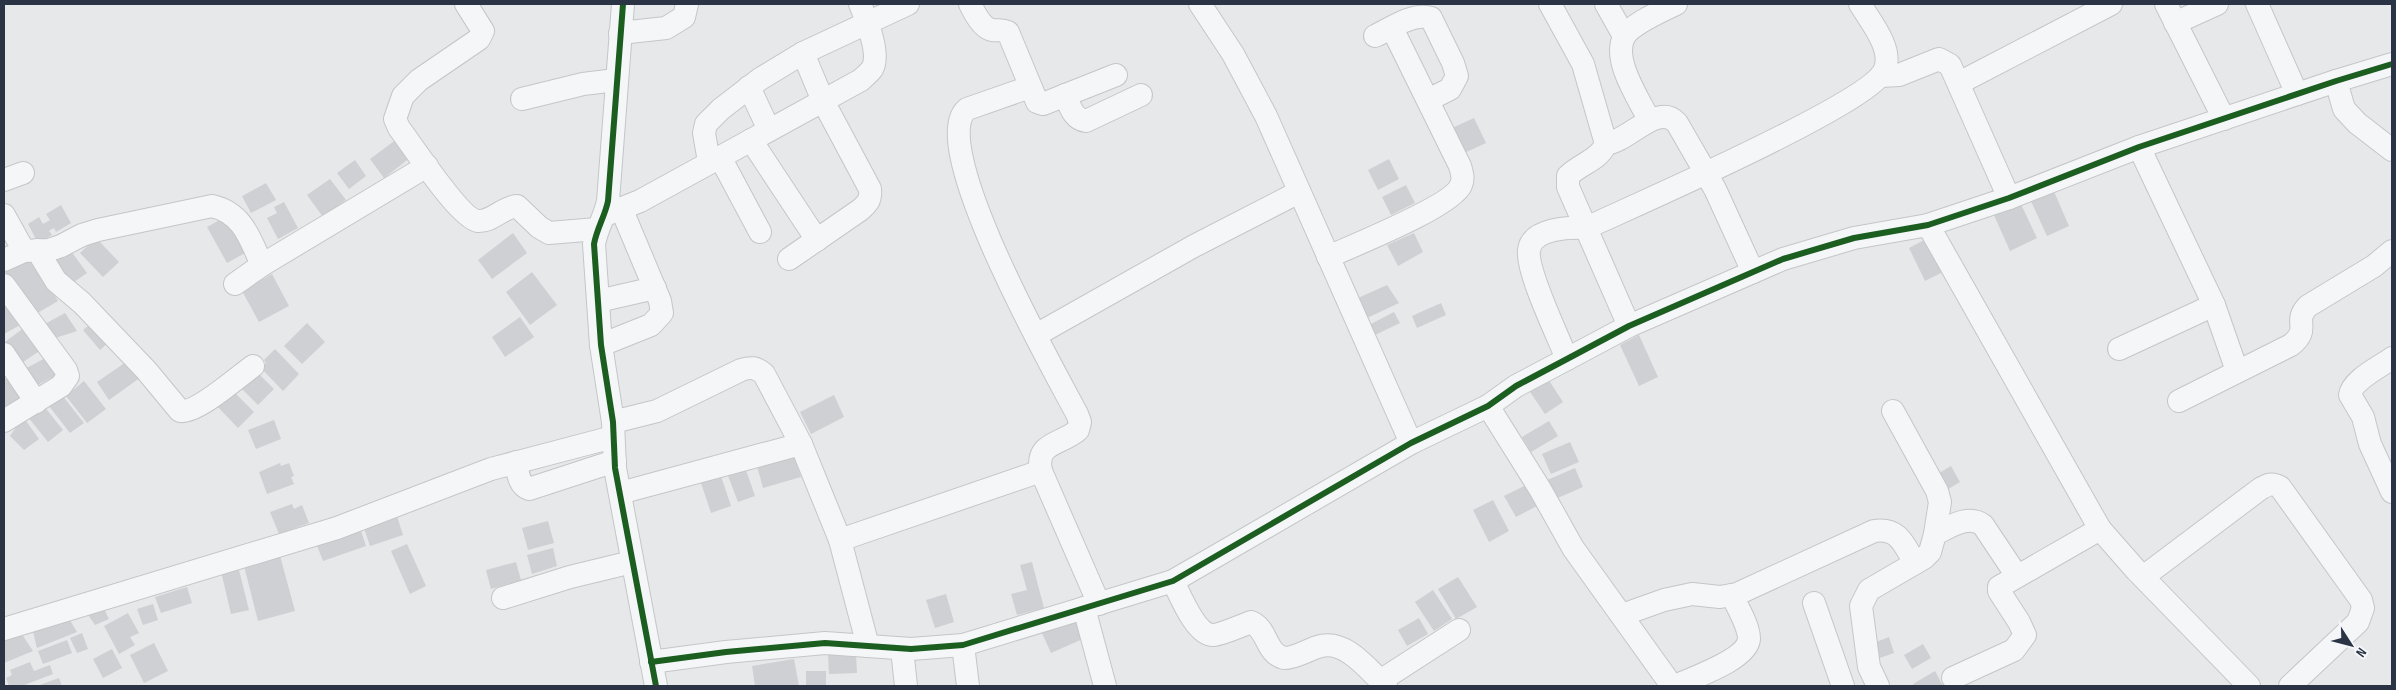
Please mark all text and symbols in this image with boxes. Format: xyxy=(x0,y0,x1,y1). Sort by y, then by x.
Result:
north arrow xyxy=(2326,620,2376,670)
text: N xyxy=(2352,644,2370,660)

